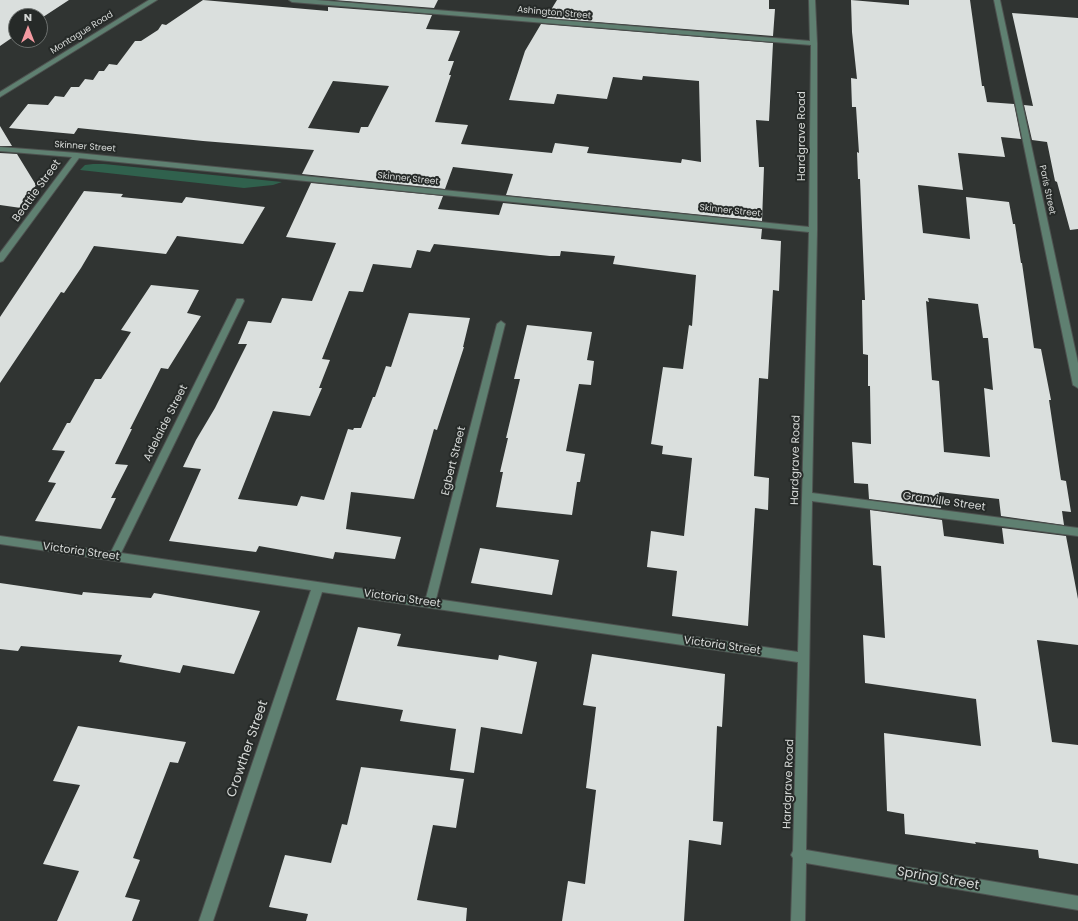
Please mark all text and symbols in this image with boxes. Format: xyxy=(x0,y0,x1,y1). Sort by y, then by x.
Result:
street label: Ashington Street xyxy=(517,4,591,22)
north arrow xyxy=(8,8,48,48)
text: N xyxy=(24,9,32,25)
street label: Montague Road xyxy=(49,9,115,57)
street label: Hardgrave Road xyxy=(795,91,809,181)
street label: Skinner Street xyxy=(54,139,116,155)
street label: Beattie Street xyxy=(10,157,64,225)
street label: Paris Street xyxy=(1036,164,1058,216)
street label: Skinner Street xyxy=(377,170,439,188)
street label: Skinner Street xyxy=(699,202,761,220)
street label: Adelaide Street xyxy=(141,383,191,463)
street label: Hardgrave Road xyxy=(789,415,803,505)
street label: Egbert Street xyxy=(439,425,469,497)
street label: Granville Street xyxy=(902,490,986,514)
street label: Victoria Street xyxy=(42,540,120,564)
street label: Victoria Street xyxy=(363,587,441,611)
street label: Victoria Street xyxy=(683,634,761,658)
street label: Crowther Street xyxy=(224,699,272,799)
street label: Hardgrave Road xyxy=(781,739,797,829)
street label: Spring Street xyxy=(896,864,980,894)

